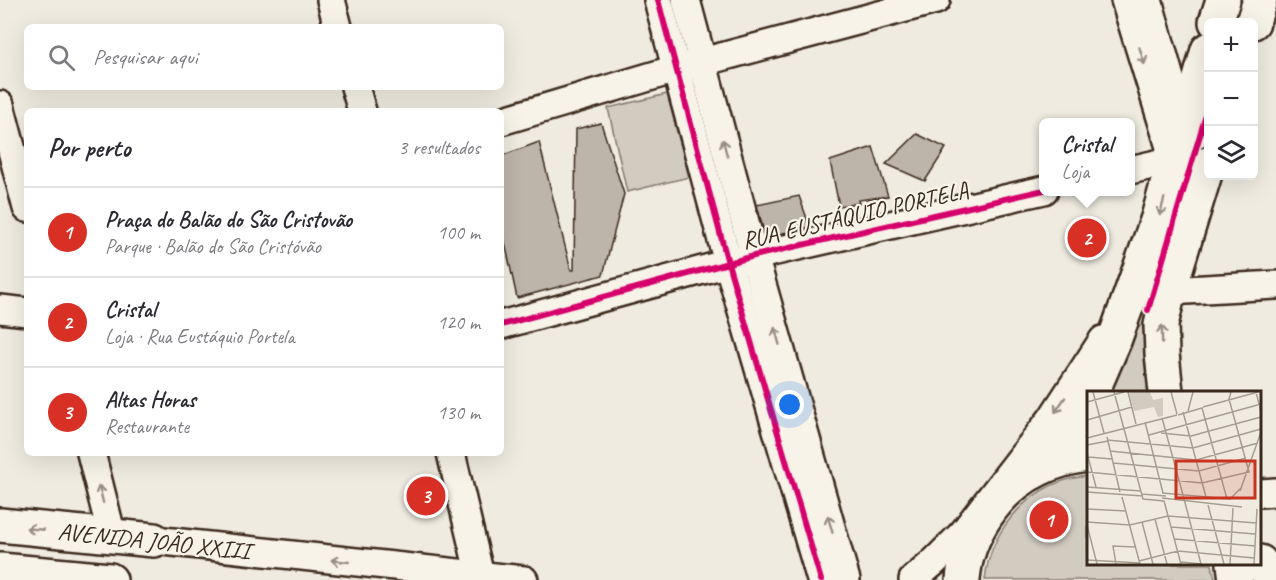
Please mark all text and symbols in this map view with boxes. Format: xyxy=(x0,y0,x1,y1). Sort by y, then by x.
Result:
map controls xyxy=(1204,18,1258,180)
button: + xyxy=(1204,18,1258,72)
search box xyxy=(24,24,504,90)
icon: search xyxy=(45,41,78,74)
text: Pesquisar aqui xyxy=(93,43,198,71)
one-way arrow xyxy=(1137,46,1148,65)
button: − xyxy=(1204,72,1258,126)
popup xyxy=(1039,118,1135,196)
button: layers xyxy=(1204,126,1258,180)
text: Por perto xyxy=(48,131,130,164)
text: Cristal xyxy=(1062,131,1112,159)
text: 3 resultados xyxy=(398,135,480,160)
one-way arrow xyxy=(719,139,731,158)
text: Loja xyxy=(1062,159,1089,184)
street label: RUA EUSTÁQUIO PORTELA xyxy=(739,174,972,256)
one-way arrow xyxy=(1155,197,1167,216)
text: Praça do Balão do São Cristovão xyxy=(105,206,352,234)
pin: 2 xyxy=(1068,216,1106,260)
text: 1 xyxy=(63,220,72,245)
text: 100 m xyxy=(437,220,480,245)
text: Parque · Balão do São Cristóvão xyxy=(105,234,321,259)
text: Cristal xyxy=(105,296,156,324)
text: 2 xyxy=(63,310,72,335)
text: 120 m xyxy=(437,310,480,335)
text: Loja · Rua Eustáquio Portela xyxy=(105,324,295,349)
one-way arrow xyxy=(1156,325,1167,345)
one-way arrow xyxy=(771,327,782,346)
text: Altas Horas xyxy=(105,386,196,414)
your location xyxy=(775,390,804,419)
inset map xyxy=(1087,391,1261,565)
one-way arrow xyxy=(1054,397,1066,413)
text: 3 xyxy=(63,400,72,425)
text: 130 m xyxy=(437,400,480,425)
text: Restaurante xyxy=(105,414,189,439)
pin: 3 xyxy=(406,474,446,518)
one-way arrow xyxy=(95,485,107,504)
pin: 1 xyxy=(1030,498,1068,542)
one-way arrow xyxy=(824,515,835,534)
street label: AVENIDA JOÃO XXIII xyxy=(57,516,257,567)
one-way arrow xyxy=(25,523,45,534)
one-way arrow xyxy=(331,555,351,566)

